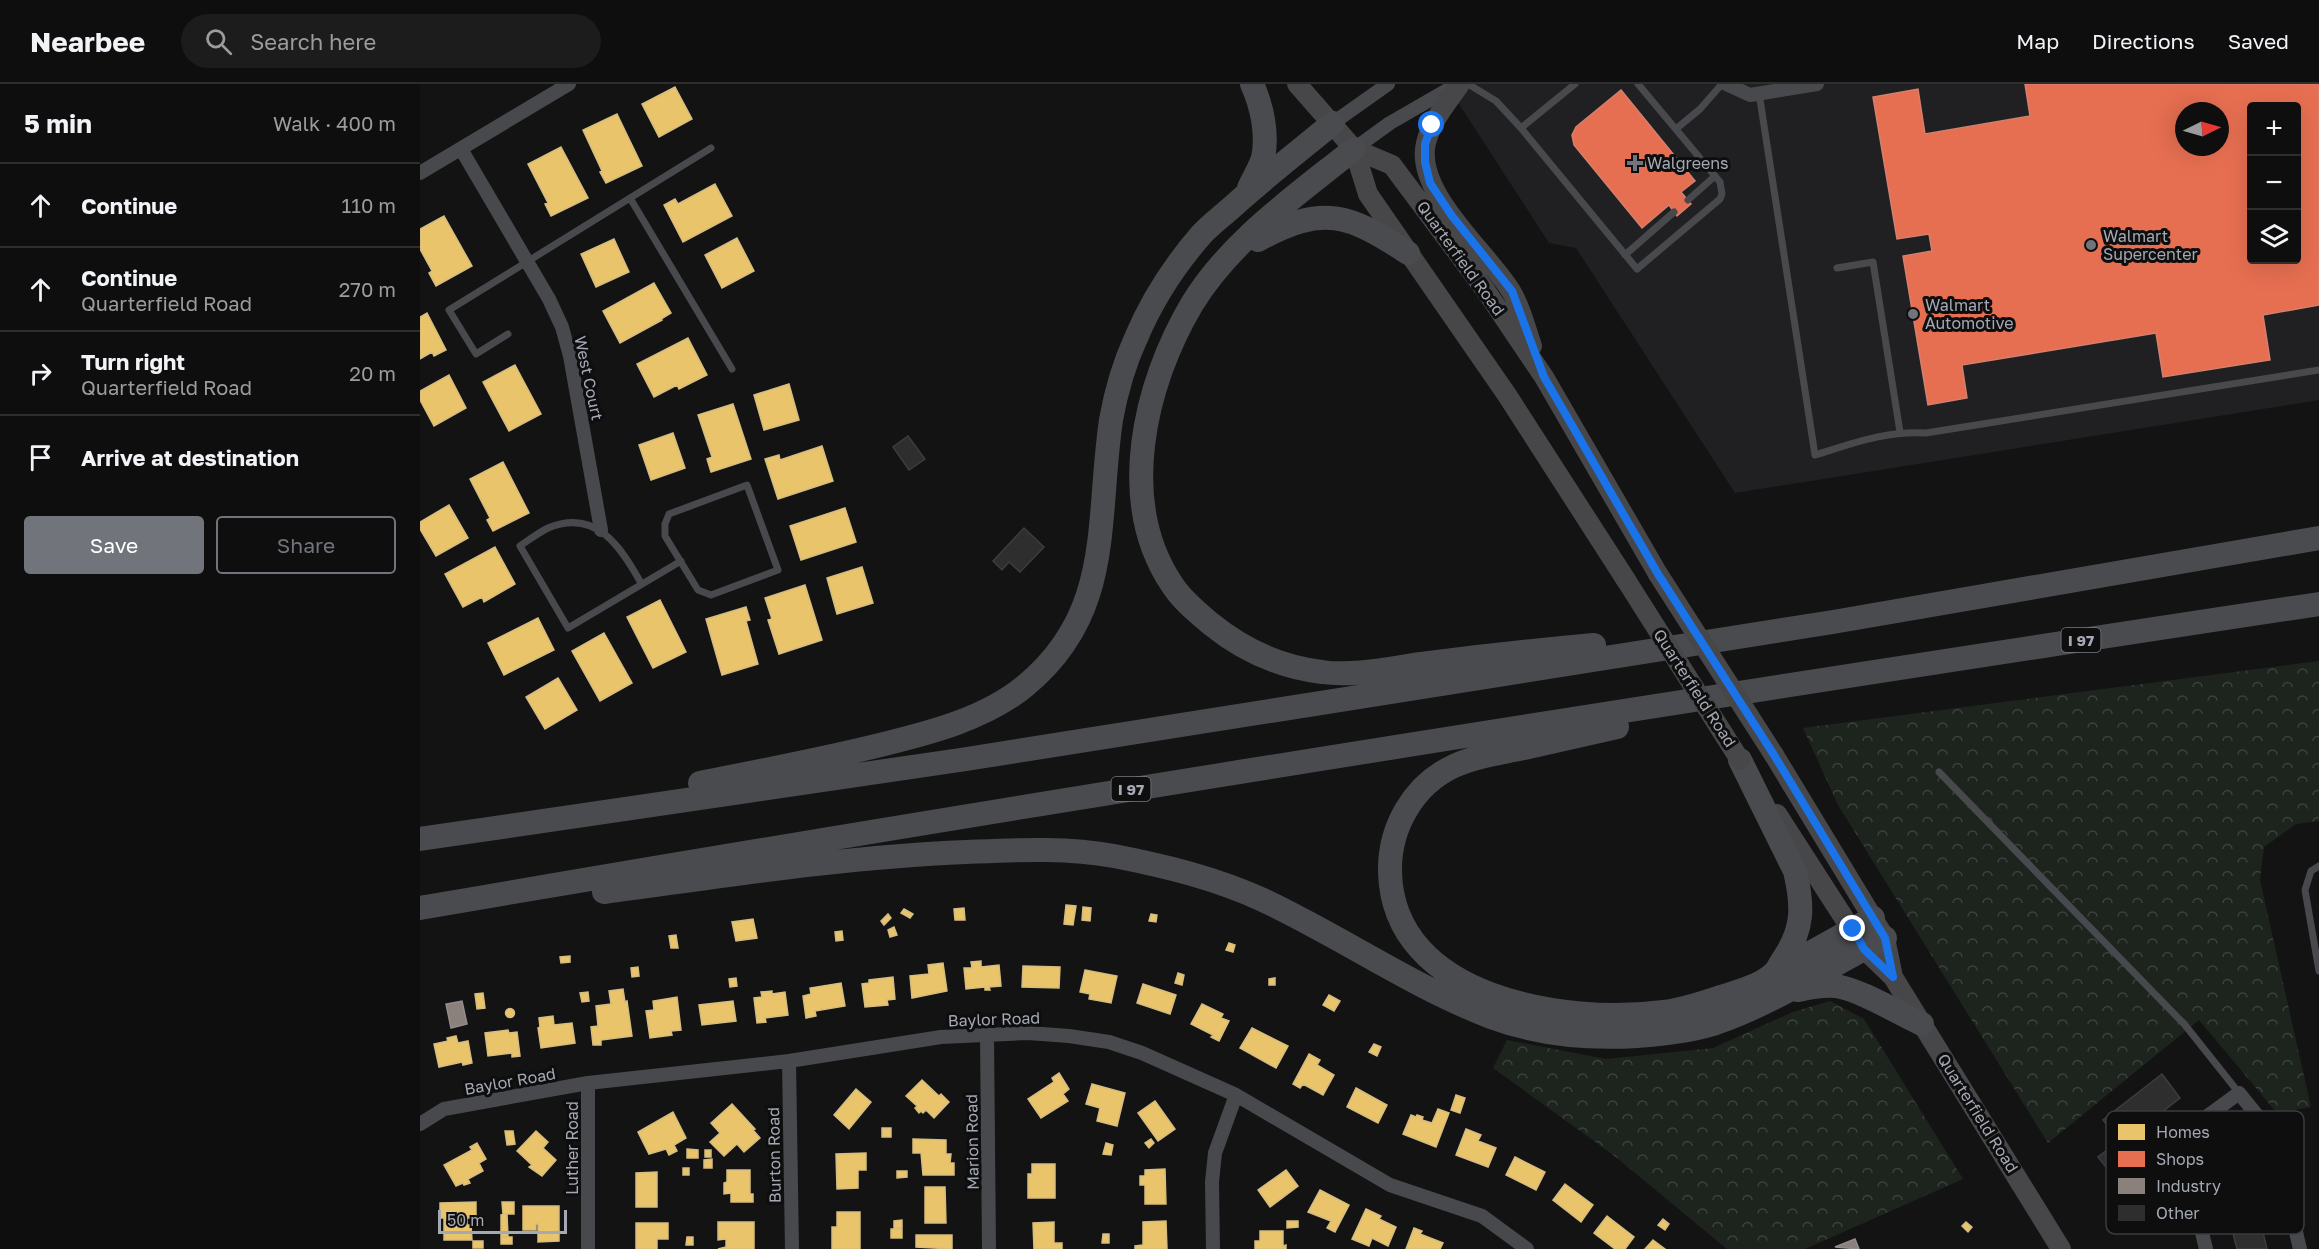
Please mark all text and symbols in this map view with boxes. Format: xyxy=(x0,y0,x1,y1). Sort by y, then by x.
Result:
search box xyxy=(181,14,601,68)
text: Nearbee xyxy=(30,25,145,58)
icon: search xyxy=(202,25,235,58)
text: Search here xyxy=(250,28,376,55)
text: Map xyxy=(2016,28,2059,54)
text: Directions xyxy=(2092,28,2195,54)
text: Saved xyxy=(2228,28,2289,54)
north arrow xyxy=(2175,102,2229,156)
map controls xyxy=(2247,102,2301,264)
button: + xyxy=(2247,102,2301,156)
text: 5 min xyxy=(24,108,92,139)
text: Walk · 400 m xyxy=(273,111,396,135)
route start xyxy=(1418,111,1444,137)
place label: Walgreens xyxy=(1647,153,1729,173)
marker: Walgreens xyxy=(1628,156,1642,170)
button: − xyxy=(2247,156,2301,210)
icon: ahead xyxy=(24,189,57,222)
text: Continue xyxy=(81,192,177,219)
text: 110 m xyxy=(342,193,396,217)
street label: Quarterfield Road xyxy=(1413,197,1509,319)
button: layers xyxy=(2247,210,2301,264)
place label: Walmart Supercenter xyxy=(2103,226,2198,264)
marker: Walmart Supercenter xyxy=(2084,238,2098,252)
text: Continue xyxy=(81,264,177,291)
icon: ahead xyxy=(24,273,57,306)
text: 270 m xyxy=(339,277,396,301)
text: Quarterfield Road xyxy=(81,291,252,315)
place label: Walmart Automotive xyxy=(1925,295,2013,333)
marker: Walmart Automotive xyxy=(1906,307,1920,321)
street label: West Court xyxy=(570,334,608,422)
text: Turn right xyxy=(81,348,185,375)
icon: right xyxy=(24,357,57,390)
text: 20 m xyxy=(349,361,396,385)
text: Quarterfield Road xyxy=(81,375,252,399)
icon: arrive xyxy=(24,441,57,474)
text: Arrive at destination xyxy=(81,444,299,471)
button: Save xyxy=(24,516,204,574)
button: Share xyxy=(216,516,396,574)
street label: Quarterfield Road xyxy=(1649,625,1741,751)
road number: I 97 xyxy=(2062,628,2100,652)
road number: I 97 xyxy=(1112,777,1150,801)
route end xyxy=(1839,915,1865,941)
street label: Baylor Road xyxy=(947,1007,1041,1031)
street label: Quarterfield Road xyxy=(1933,1050,2023,1176)
street label: Baylor Road xyxy=(463,1063,557,1099)
street label: Marion Road xyxy=(961,1094,983,1190)
street label: Luther Road xyxy=(562,1101,582,1195)
street label: Burton Road xyxy=(763,1107,785,1203)
legend xyxy=(2106,1111,2304,1234)
text: Homes xyxy=(2156,1122,2210,1142)
text: Shops xyxy=(2156,1149,2204,1169)
text: Industry xyxy=(2156,1176,2221,1196)
text: Other xyxy=(2156,1203,2200,1223)
scale bar xyxy=(438,1207,567,1234)
text: 50 m xyxy=(447,1210,484,1230)

